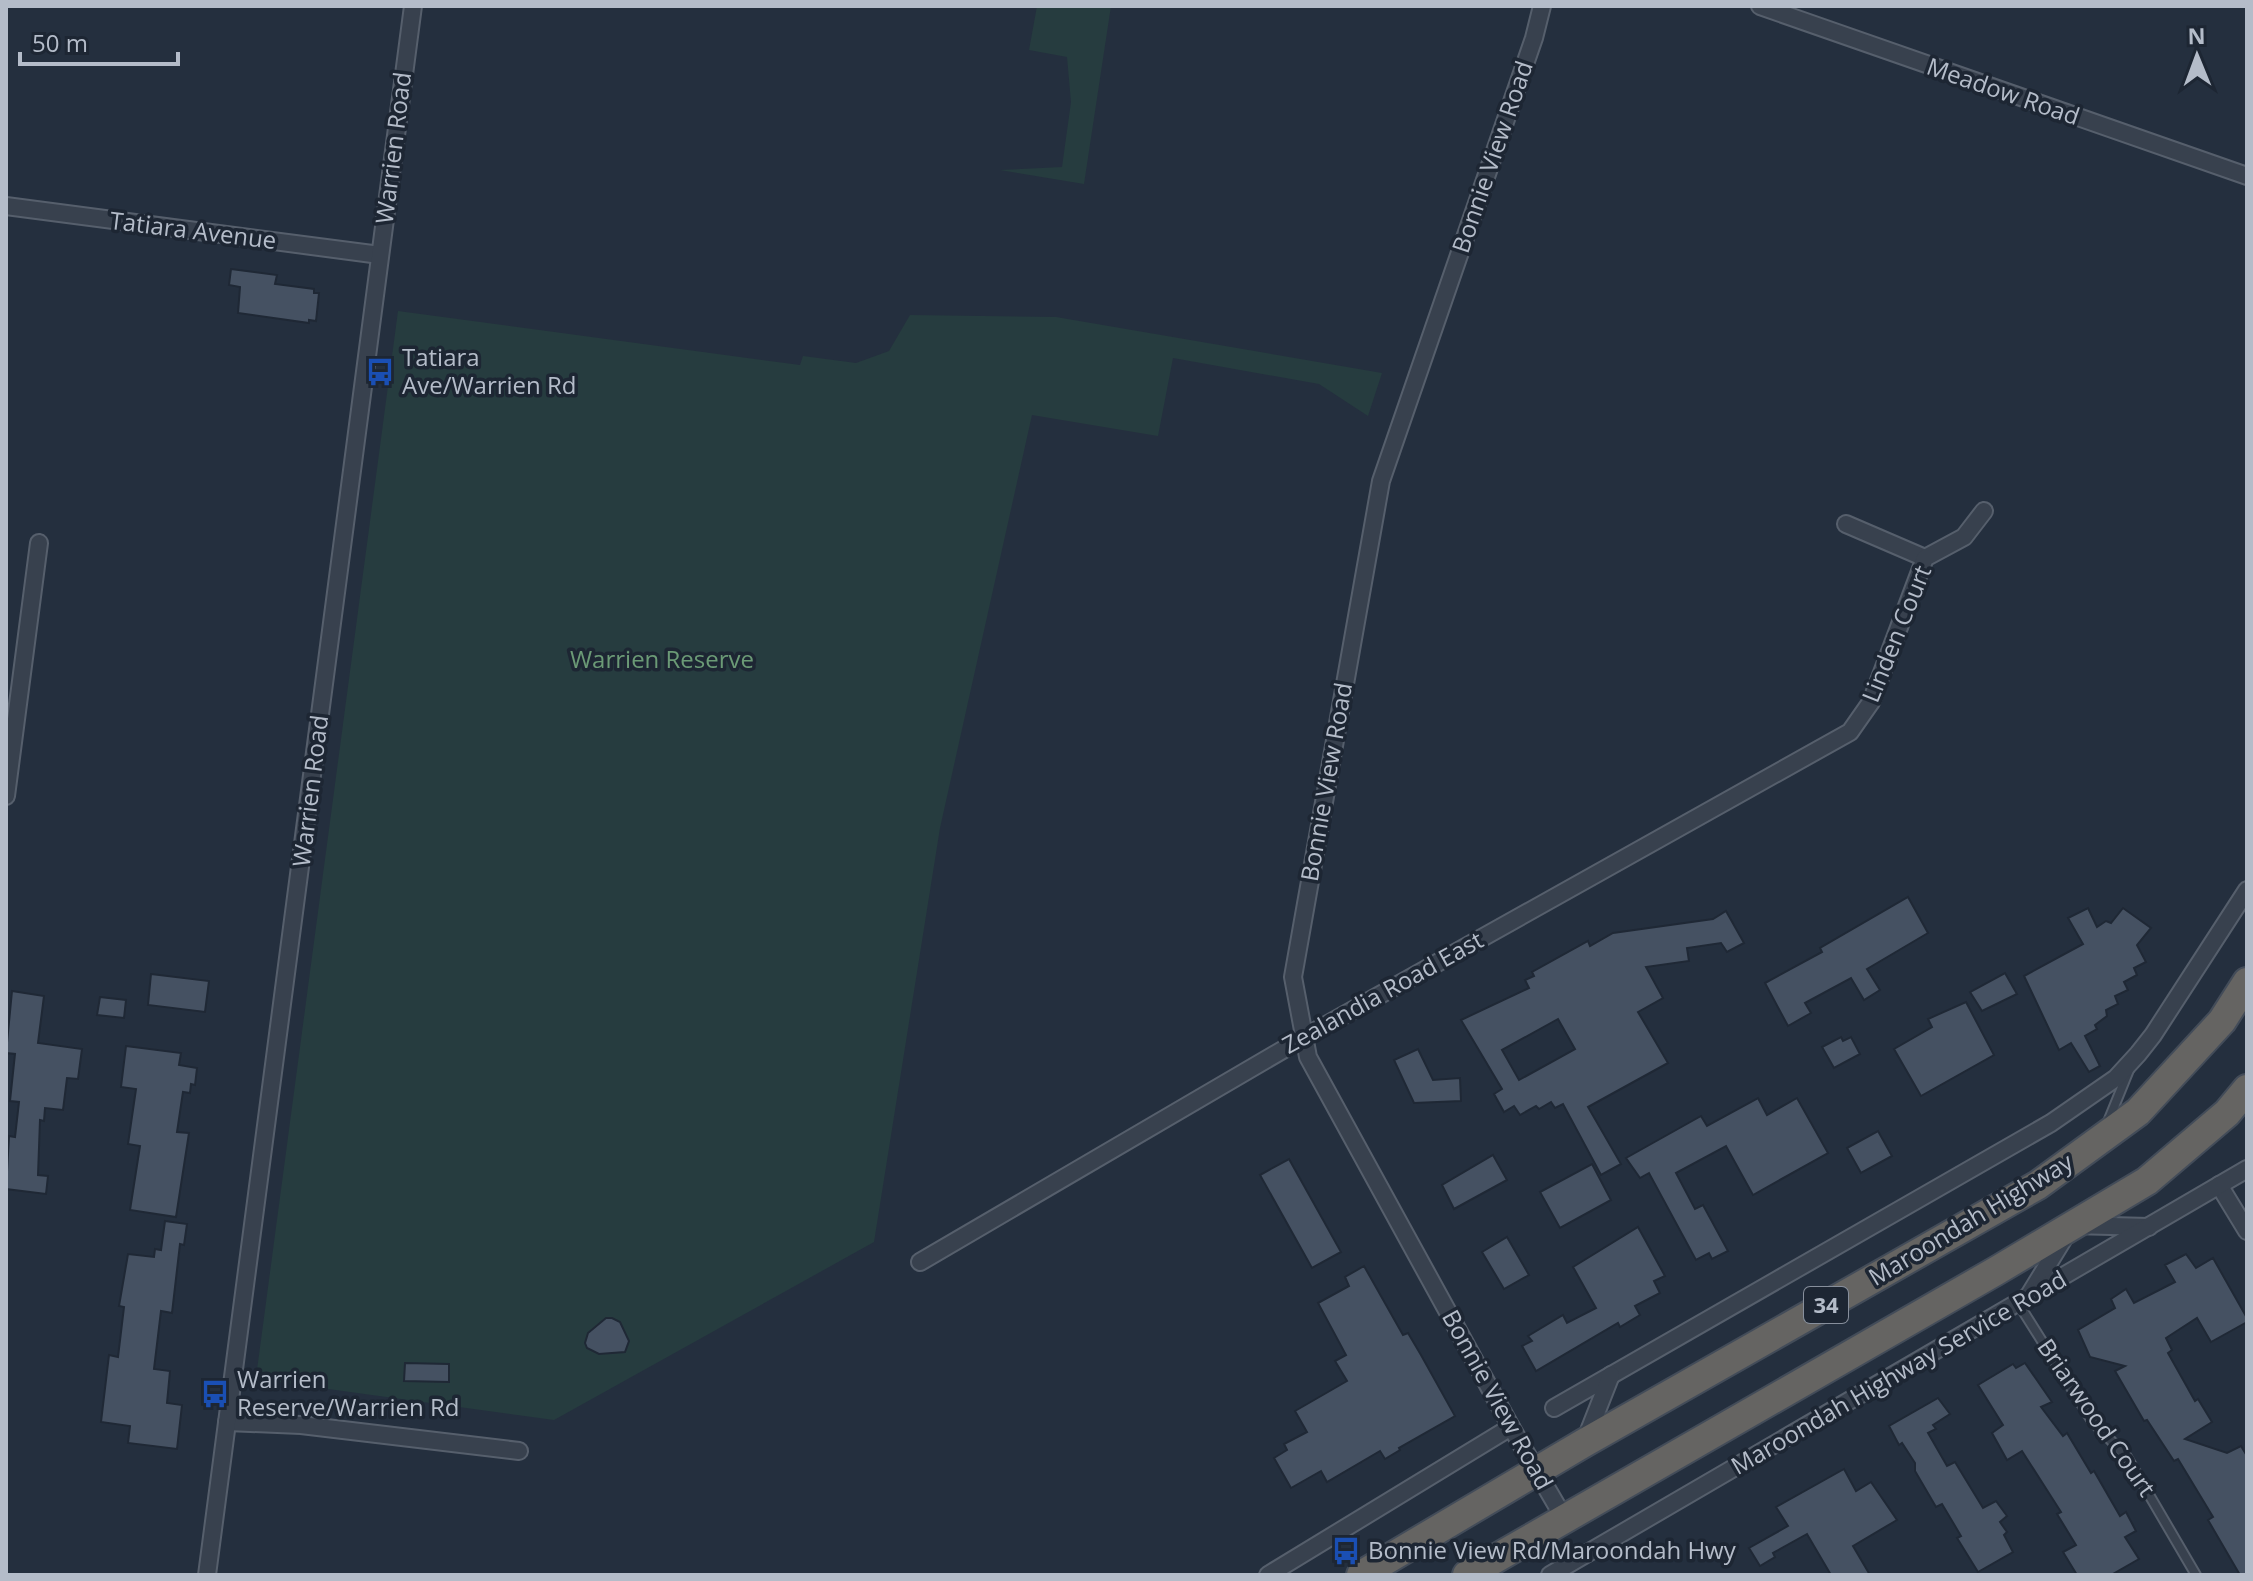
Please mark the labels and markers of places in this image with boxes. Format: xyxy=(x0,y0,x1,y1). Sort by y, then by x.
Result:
place label: Tatiara Ave/Warrien Rd xyxy=(402,340,577,401)
bus stop icon: Tatiara Ave/Warrien Rd xyxy=(365,357,395,387)
place label: Warrien Reserve/Warrien Rd xyxy=(237,1362,459,1423)
bus stop icon: Warrien Reserve/Warrien Rd xyxy=(200,1379,230,1409)
place label: Bonnie View Rd/Maroondah Hwy xyxy=(1368,1533,1737,1566)
bus stop icon: Bonnie View Rd/Maroondah Hwy xyxy=(1331,1536,1361,1566)

